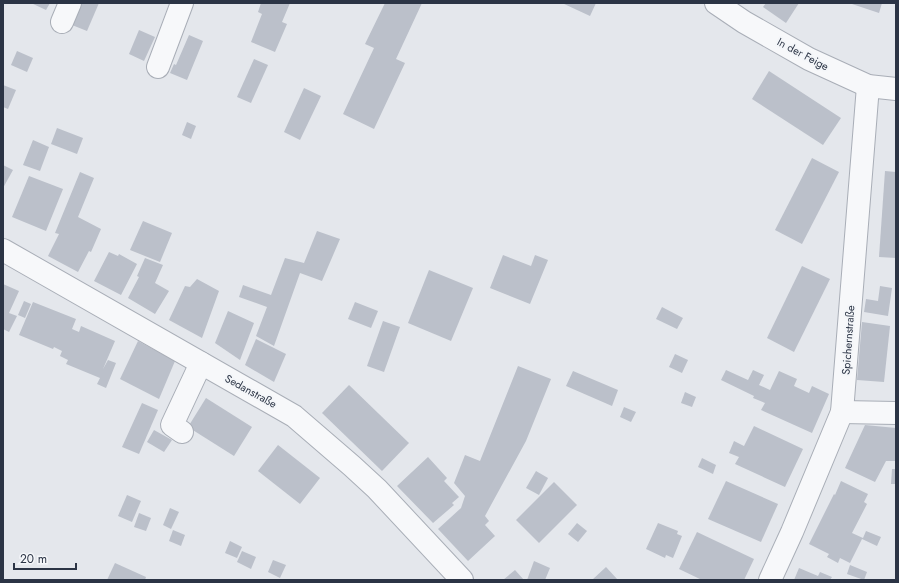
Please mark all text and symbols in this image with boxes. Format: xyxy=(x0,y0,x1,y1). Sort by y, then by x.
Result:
street label: In der Feige xyxy=(774,34,832,74)
street label: Spichernstraße xyxy=(838,304,858,375)
street label: Sedanstraße xyxy=(222,370,280,412)
scale bar xyxy=(14,545,76,571)
text: 20 m xyxy=(20,550,47,568)

